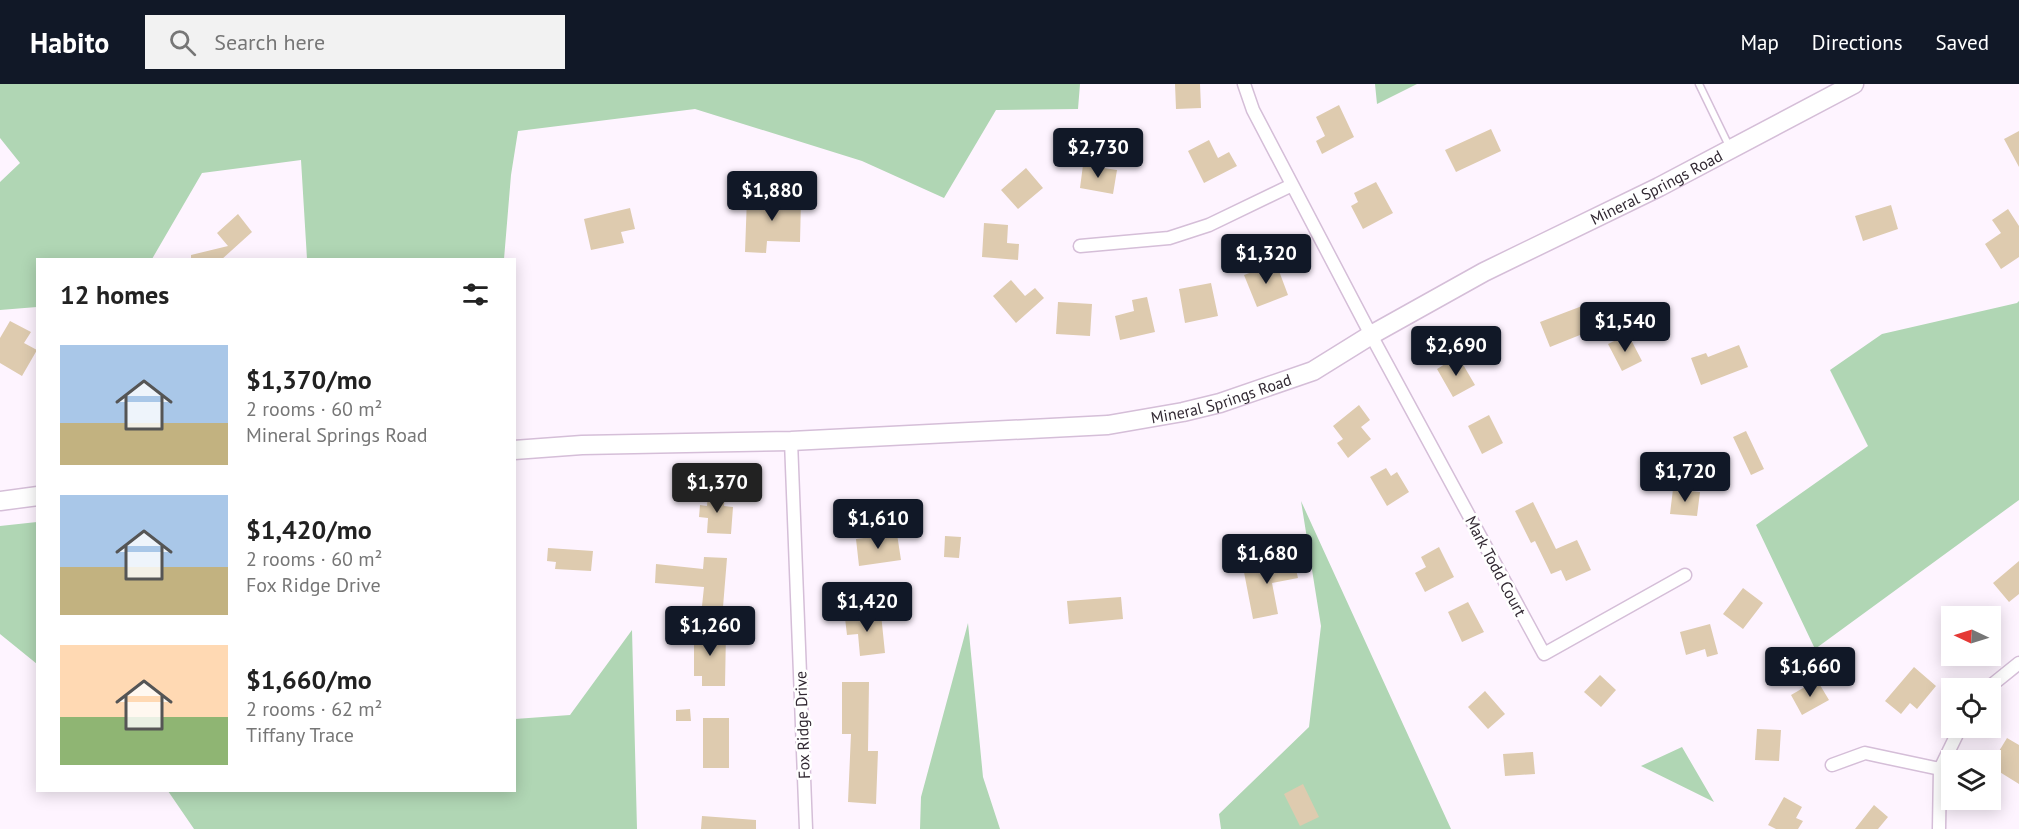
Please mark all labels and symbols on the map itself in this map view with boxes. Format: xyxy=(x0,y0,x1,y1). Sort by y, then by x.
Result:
pin: $2,730 xyxy=(1049,128,1147,179)
street label: Mineral Springs Road xyxy=(1587,145,1726,229)
pin: $1,880 xyxy=(723,171,821,222)
pin: $1,320 xyxy=(1217,234,1315,285)
pin: $1,540 xyxy=(1576,302,1674,353)
pin: $2,690 xyxy=(1407,326,1505,377)
street label: Mineral Springs Road xyxy=(1149,369,1294,427)
pin: $1,720 xyxy=(1636,452,1734,503)
pin: $1,370 xyxy=(668,463,766,514)
pin: $1,610 xyxy=(829,499,927,550)
street label: Mark Todd Court xyxy=(1461,512,1531,620)
pin: $1,680 xyxy=(1218,534,1316,585)
pin: $1,420 xyxy=(818,582,916,633)
pin: $1,260 xyxy=(661,606,759,657)
north arrow xyxy=(1941,606,2001,666)
pin: $1,660 xyxy=(1761,647,1859,698)
street label: Fox Ridge Drive xyxy=(790,671,814,779)

